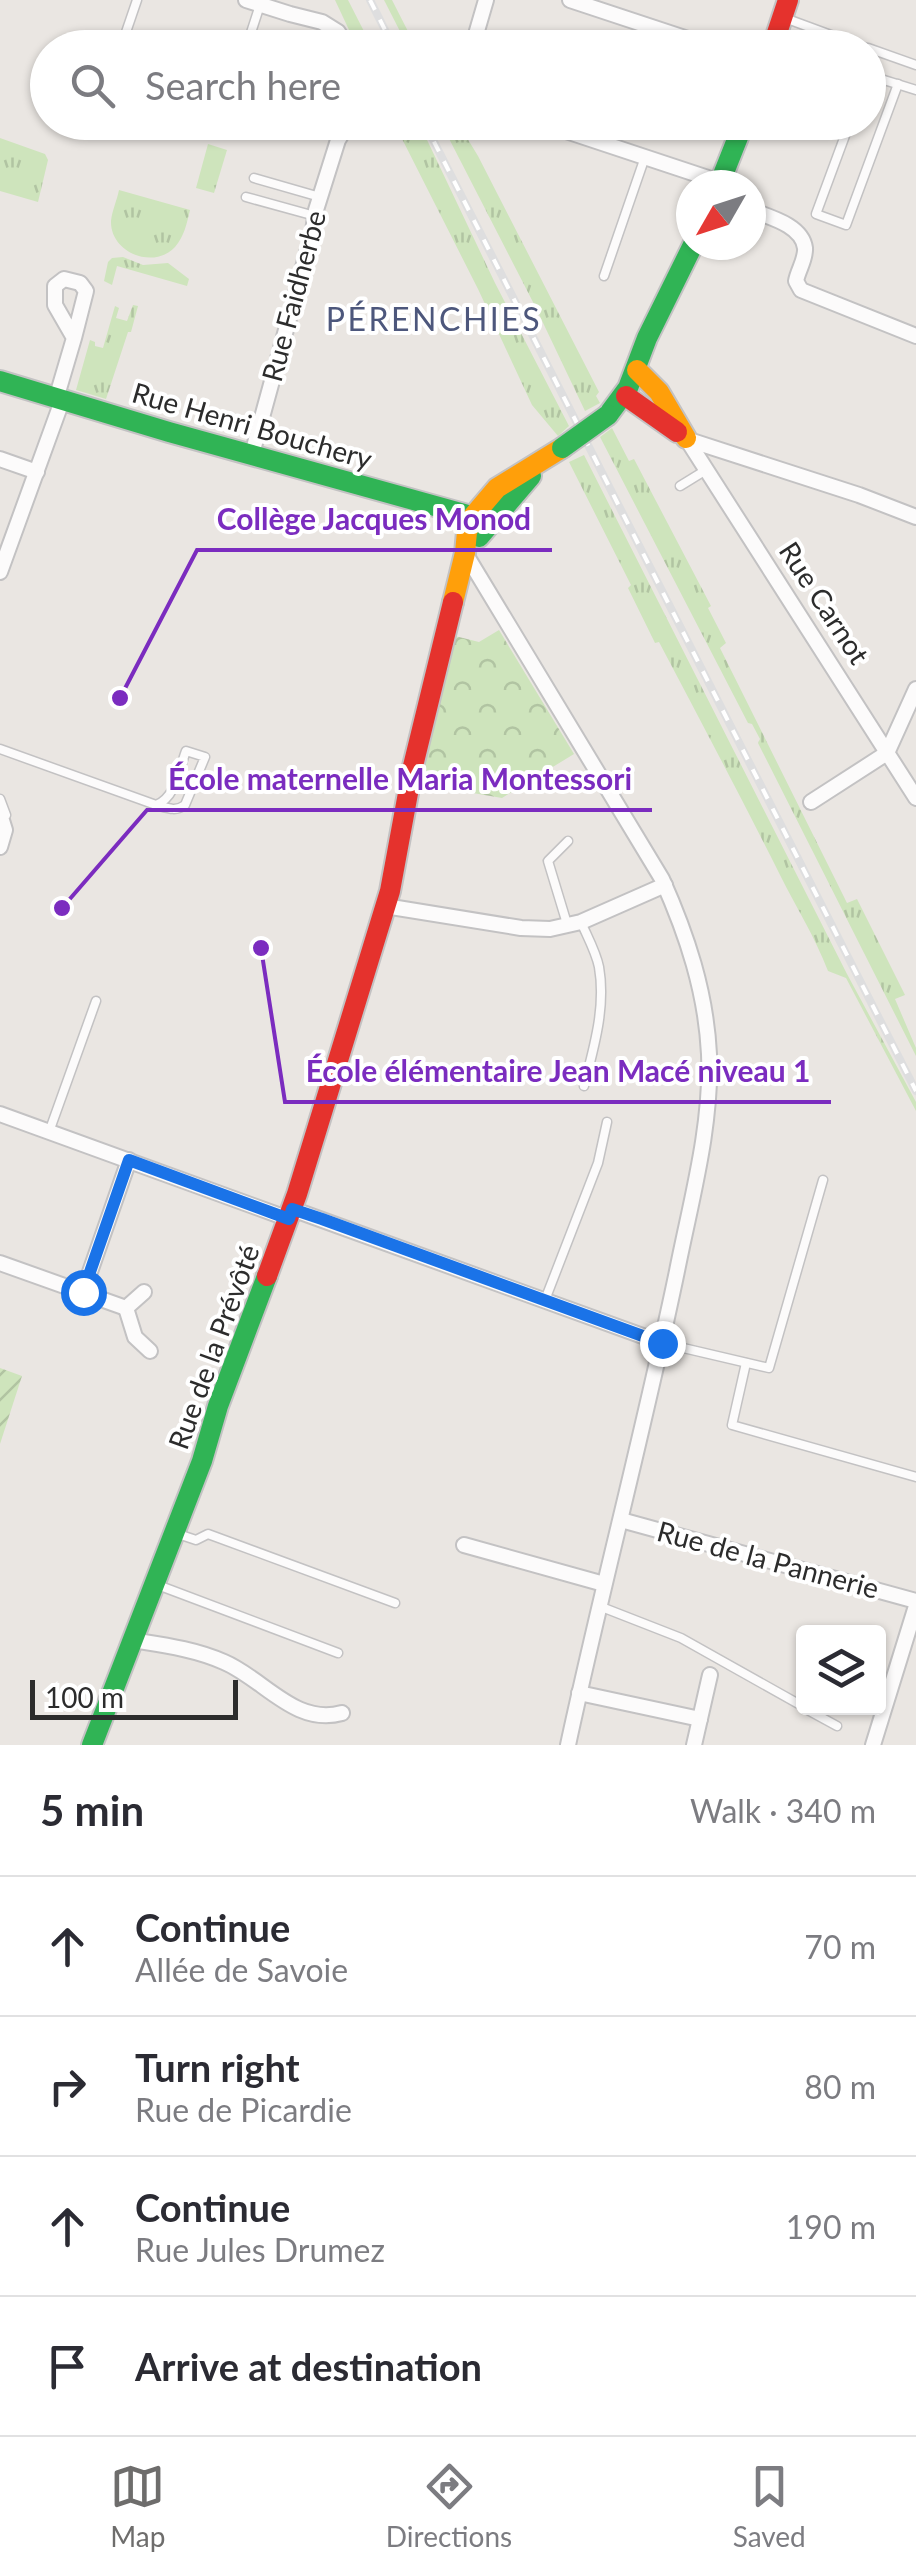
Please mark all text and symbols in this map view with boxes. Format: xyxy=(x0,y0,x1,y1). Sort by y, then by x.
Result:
search box xyxy=(30,30,886,140)
icon: search xyxy=(65,58,120,113)
text: Search here xyxy=(145,62,341,108)
north arrow xyxy=(676,170,766,260)
street label: Rue Faidherbe xyxy=(254,206,332,385)
district label: PÉRENCHIES xyxy=(326,299,542,338)
street label: Rue Henri Bouchery xyxy=(129,375,377,476)
callout: Collège Jacques Monod xyxy=(197,490,552,550)
text: Collège Jacques Monod xyxy=(217,500,531,536)
street label: Rue Carnot xyxy=(773,535,877,670)
callout: École maternelle Maria Montessori xyxy=(147,750,652,810)
text: École maternelle Maria Montessori xyxy=(168,760,632,796)
callout: École élémentaire Jean Macé niveau 1 xyxy=(285,1042,831,1102)
text: École élémentaire Jean Macé niveau 1 xyxy=(306,1052,810,1088)
street label: Rue de la Prévôté xyxy=(160,1240,266,1453)
route start xyxy=(61,1270,107,1316)
route end xyxy=(640,1321,686,1367)
street label: Rue de la Pannerie xyxy=(654,1513,883,1605)
map controls xyxy=(796,1625,886,1715)
button: layers xyxy=(796,1625,886,1715)
scale bar xyxy=(30,1675,238,1720)
text: 100 m xyxy=(45,1680,124,1714)
text: 5 min xyxy=(40,1785,144,1835)
text: Walk · 340 m xyxy=(690,1791,876,1830)
text: Continue xyxy=(135,1904,290,1950)
icon: ahead xyxy=(40,1919,95,1974)
text: 70 m xyxy=(804,1927,876,1966)
text: Allée de Savoie xyxy=(135,1950,348,1989)
text: Turn right xyxy=(135,2044,300,2090)
icon: right xyxy=(40,2059,95,2114)
text: 80 m xyxy=(804,2067,876,2106)
text: Rue de Picardie xyxy=(135,2090,352,2129)
text: Continue xyxy=(135,2184,290,2230)
icon: ahead xyxy=(40,2199,95,2254)
text: 190 m xyxy=(786,2207,876,2246)
text: Rue Jules Drumez xyxy=(135,2230,385,2269)
icon: arrive xyxy=(40,2339,95,2394)
text: Arrive at destination xyxy=(135,2343,482,2389)
tab: Map xyxy=(110,2459,165,2553)
tab: Directions xyxy=(386,2459,512,2553)
tab: Saved xyxy=(733,2459,806,2553)

